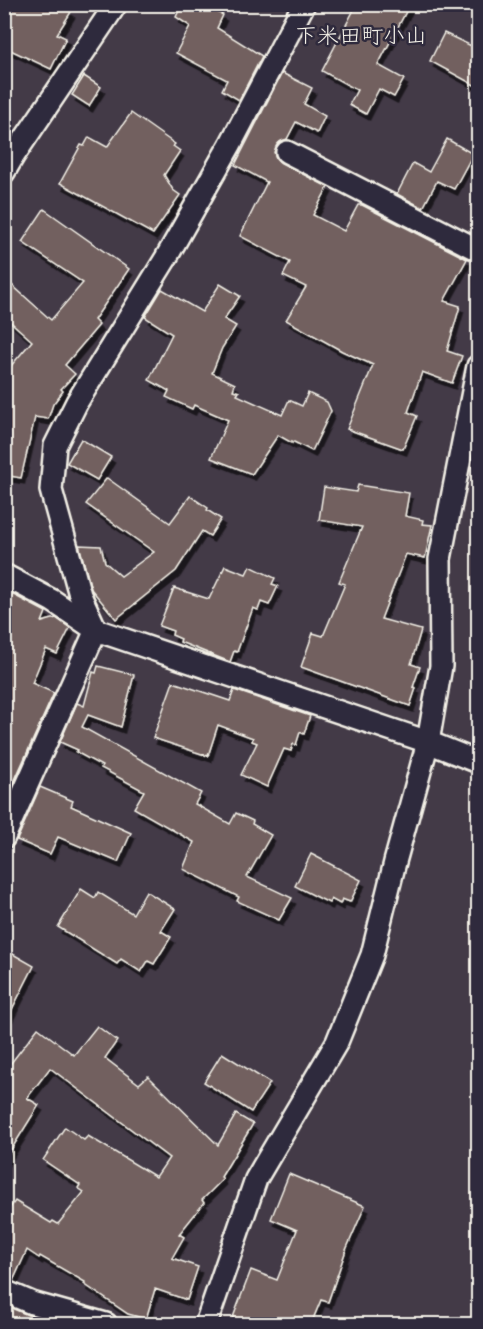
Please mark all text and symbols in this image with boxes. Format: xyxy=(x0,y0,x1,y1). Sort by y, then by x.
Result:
district label: 下米田町小山 xyxy=(295,16,427,55)

